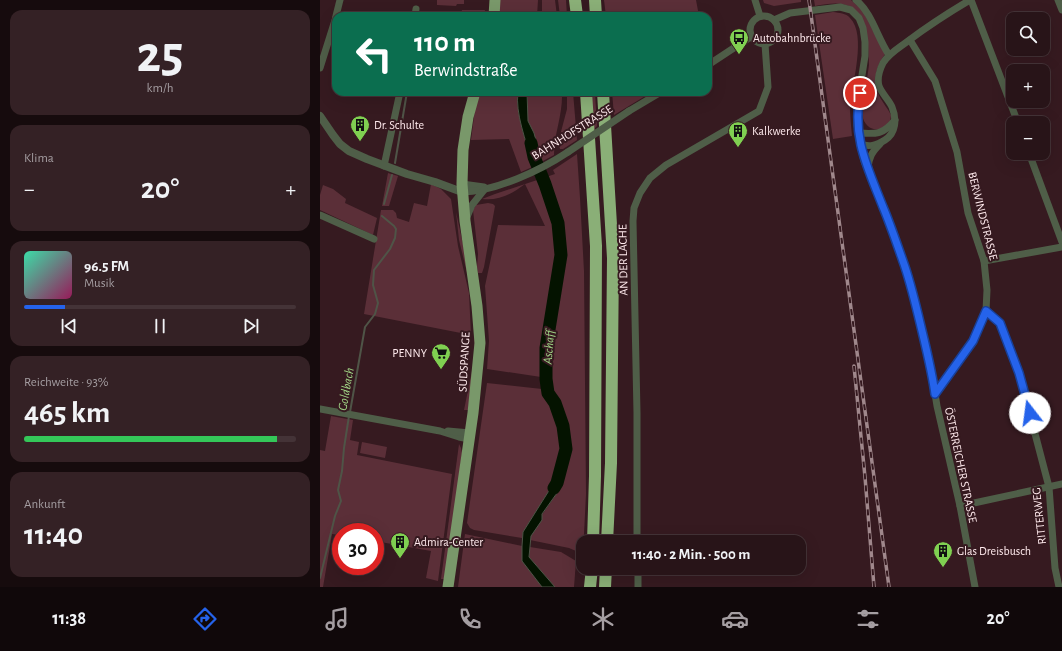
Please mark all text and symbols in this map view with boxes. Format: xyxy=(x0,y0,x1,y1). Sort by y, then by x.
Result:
map controls xyxy=(1006,12,1050,160)
button: search xyxy=(1006,12,1050,56)
bus stop icon: Autobahnbrücke xyxy=(728,27,750,55)
icon: left xyxy=(348,28,400,80)
text: 25 xyxy=(137,29,183,81)
text: 110 m xyxy=(414,29,476,57)
place label: Autobahnbrücke xyxy=(753,32,831,44)
text: Berwindstraße xyxy=(414,62,518,80)
button: + xyxy=(1006,64,1050,108)
pin xyxy=(843,76,877,110)
text: km/h xyxy=(147,82,173,95)
icon: arrive xyxy=(849,82,871,104)
street label: BAHNHOFSTRASSE xyxy=(530,102,615,162)
building icon: Dr. Schulte xyxy=(349,114,371,142)
button: − xyxy=(1006,116,1050,160)
place label: Dr. Schulte xyxy=(374,119,424,131)
building icon: Kalkwerke xyxy=(727,120,749,148)
place label: Kalkwerke xyxy=(752,125,801,137)
text: Klima xyxy=(24,152,54,165)
street label: BERWINDSTRASSE xyxy=(966,171,1000,262)
text: 20° xyxy=(141,174,179,204)
text: − xyxy=(24,178,35,200)
text: + xyxy=(285,178,296,200)
street label: AN DER LACHE xyxy=(616,224,630,296)
text: 96.5 FM xyxy=(84,259,129,274)
text: Musik xyxy=(84,277,115,290)
icon: previous xyxy=(58,315,80,337)
icon: pause xyxy=(149,315,171,337)
icon: next xyxy=(240,315,262,337)
water label: Aschaff xyxy=(541,327,558,366)
street label: SÜDSPANGE xyxy=(455,331,472,392)
supermarket icon: PENNY xyxy=(430,342,452,370)
place label: PENNY xyxy=(392,347,428,359)
water label: Goldbach xyxy=(336,367,357,412)
text: Reichweite · 93% xyxy=(24,376,109,389)
position arrow xyxy=(1009,392,1051,434)
text: 465 km xyxy=(24,398,110,428)
street label: ÖSTERREICHER STRASSE xyxy=(943,406,980,524)
street label: RITTERWEG xyxy=(1030,487,1048,545)
text: Ankunft xyxy=(24,498,65,511)
text: 11:40 xyxy=(24,520,83,550)
speed limit sign: 30 xyxy=(332,523,384,575)
building icon: Admira-Center xyxy=(389,531,411,559)
place label: Admira-Center xyxy=(414,536,483,548)
building icon: Glas Dreisbusch xyxy=(932,540,954,568)
place label: Glas Dreisbusch xyxy=(957,545,1031,557)
text: 11:40 · 2 Min. · 500 m xyxy=(632,547,750,562)
icon: directions xyxy=(191,605,219,633)
icon: music xyxy=(323,605,351,633)
icon: phone xyxy=(456,605,484,633)
icon: climate xyxy=(589,605,617,633)
icon: car xyxy=(721,605,749,633)
icon: filters xyxy=(854,605,882,633)
text: 11:38 xyxy=(52,610,86,628)
text: 20° xyxy=(987,610,1010,628)

